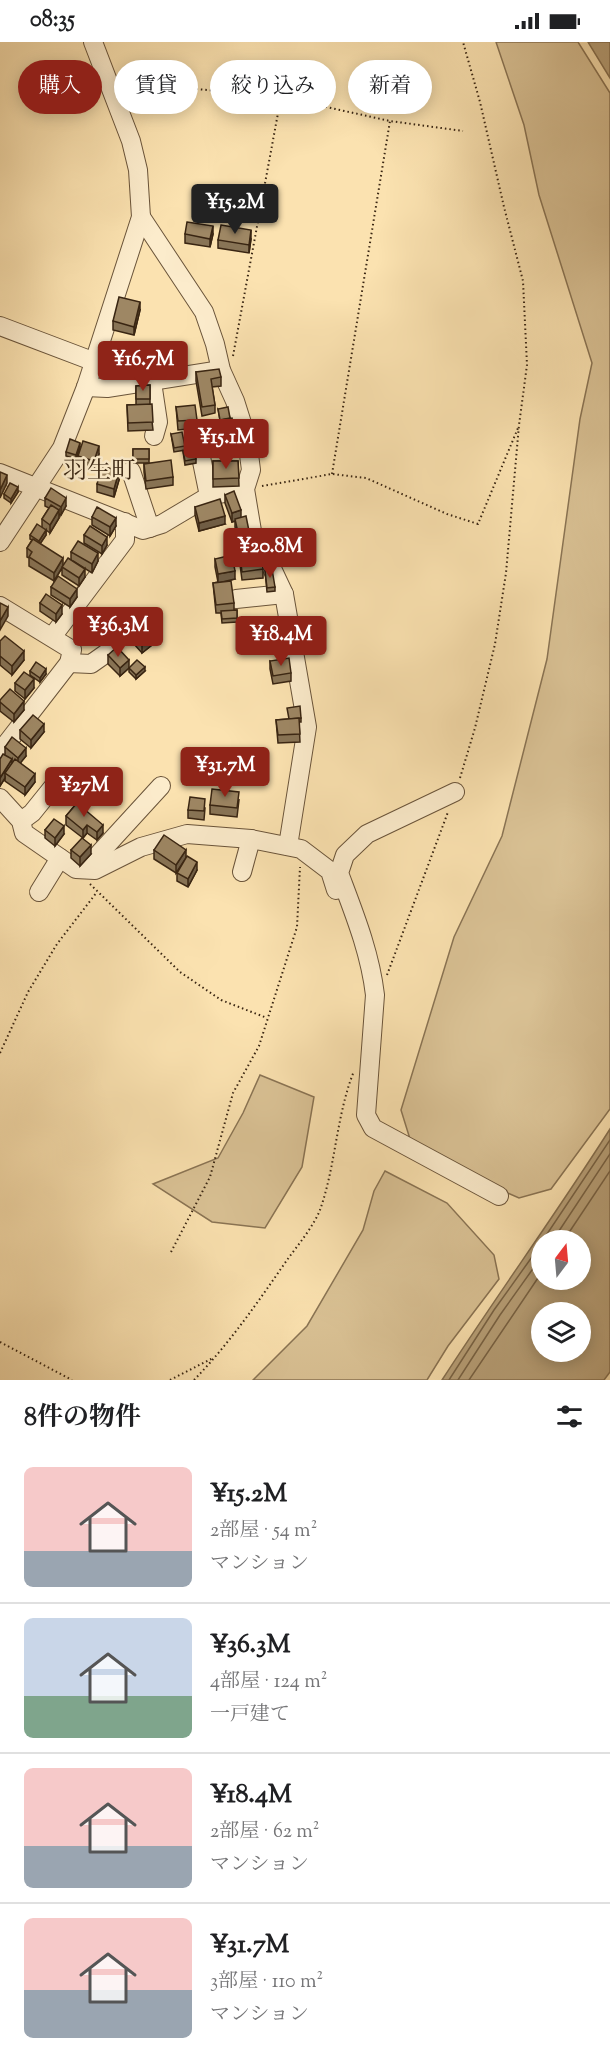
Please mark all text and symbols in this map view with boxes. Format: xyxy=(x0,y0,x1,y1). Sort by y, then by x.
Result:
text: 08:35 xyxy=(30,5,75,37)
chip: 購入 xyxy=(18,60,102,114)
chip: 賃貸 xyxy=(114,60,198,114)
chip: 絞り込み xyxy=(210,60,336,114)
chip: 新着 xyxy=(348,60,432,114)
pin: ¥15.2M xyxy=(186,184,284,235)
text: ¥15.2M xyxy=(205,189,265,218)
pin: ¥16.7M xyxy=(94,341,192,392)
text: ¥16.7M xyxy=(112,346,174,375)
pin: ¥15.1M xyxy=(177,419,275,470)
text: ¥15.1M xyxy=(198,424,254,453)
district label: 羽生町 xyxy=(63,455,135,489)
pin: ¥20.8M xyxy=(221,528,319,579)
text: ¥20.8M xyxy=(237,533,303,562)
pin: ¥36.3M xyxy=(69,607,167,658)
text: ¥36.3M xyxy=(87,612,149,641)
pin: ¥18.4M xyxy=(232,616,330,667)
text: ¥18.4M xyxy=(250,621,312,650)
pin: ¥31.7M xyxy=(176,747,274,798)
text: ¥31.7M xyxy=(195,752,255,781)
pin: ¥27M xyxy=(48,767,120,818)
text: ¥27M xyxy=(59,772,109,801)
north arrow xyxy=(531,1230,591,1290)
map controls xyxy=(531,1230,591,1362)
button: layers xyxy=(531,1302,591,1362)
text: 8件の物件 xyxy=(24,1400,141,1437)
icon: filters xyxy=(553,1400,586,1433)
text: ¥15.2M xyxy=(210,1476,287,1513)
icon: home xyxy=(72,1491,144,1563)
text: 2部屋 · 54 m² xyxy=(210,1517,317,1546)
text: マンション xyxy=(210,1550,309,1579)
text: ¥36.3M xyxy=(210,1627,290,1664)
icon: home xyxy=(72,1642,144,1714)
text: 4部屋 · 124 m² xyxy=(210,1668,327,1697)
text: 一戸建て xyxy=(210,1701,290,1730)
text: ¥18.4M xyxy=(210,1777,292,1814)
icon: home xyxy=(72,1792,144,1864)
text: 2部屋 · 62 m² xyxy=(210,1818,320,1847)
text: マンション xyxy=(210,1851,309,1880)
text: ¥31.7M xyxy=(210,1927,289,1964)
icon: home xyxy=(72,1942,144,2014)
text: 3部屋 · 110 m² xyxy=(210,1968,323,1997)
text: マンション xyxy=(210,2001,309,2030)

